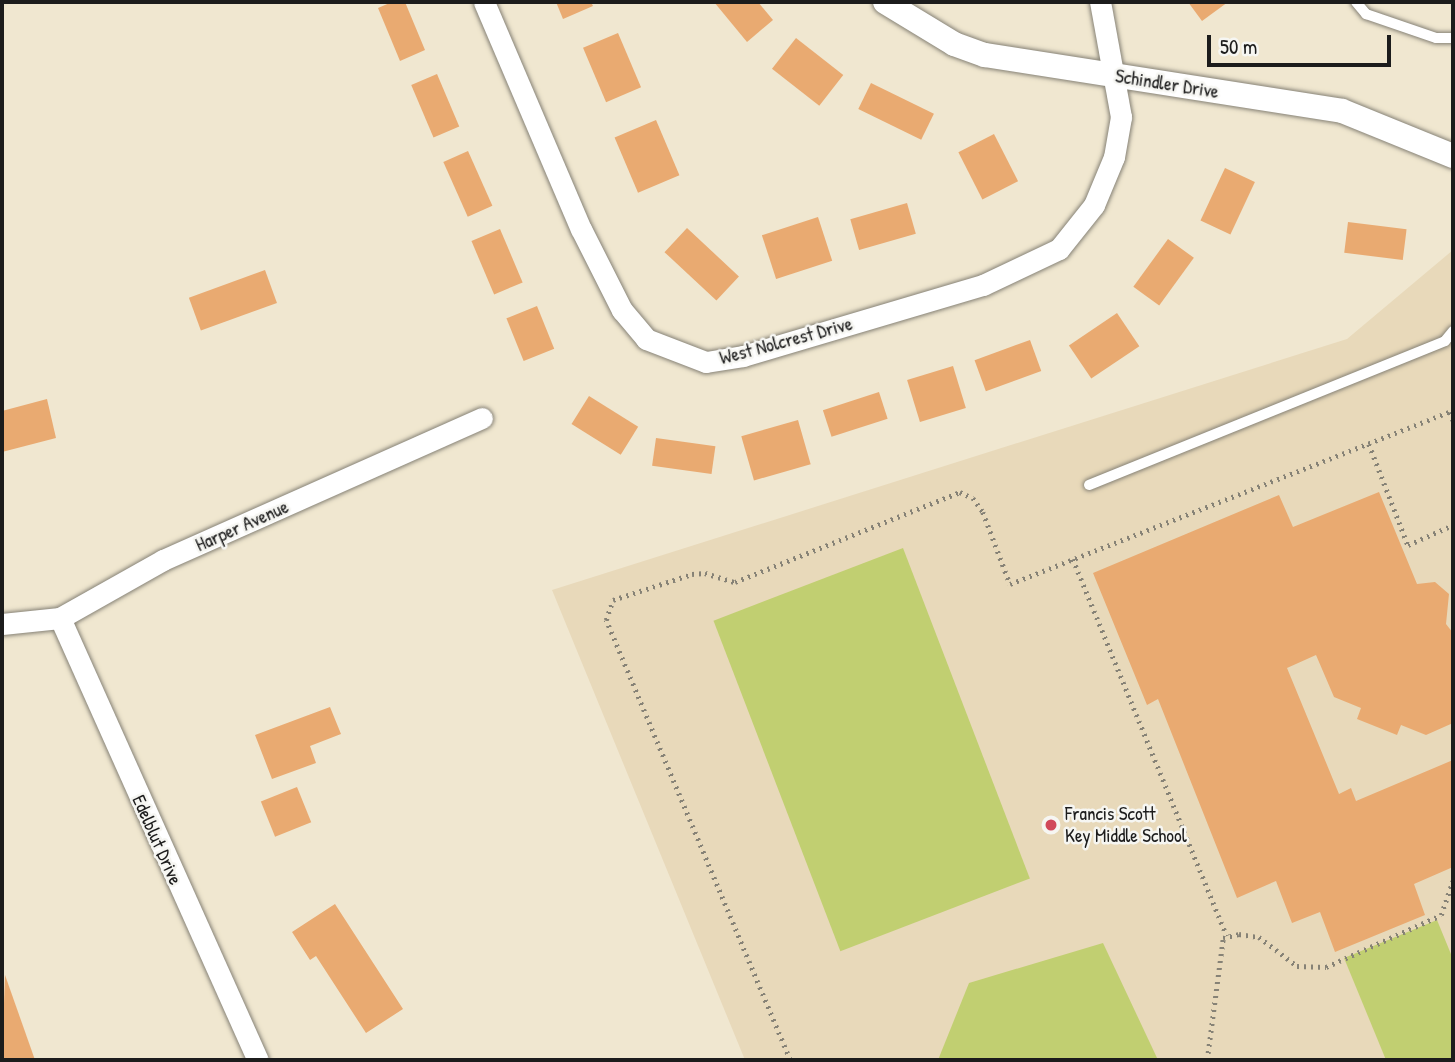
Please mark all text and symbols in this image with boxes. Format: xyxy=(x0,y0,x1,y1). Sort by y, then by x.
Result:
scale bar xyxy=(1210,21,1394,65)
text: 50 m xyxy=(1220,32,1257,61)
street label: Schindler Drive xyxy=(1114,65,1220,103)
street label: West Nolcrest Drive xyxy=(717,312,855,370)
street label: Harper Avenue xyxy=(192,495,292,557)
street label: Edelblut Drive xyxy=(127,792,187,888)
place label: Francis Scott Key Middle School xyxy=(1065,803,1187,847)
marker: Francis Scott Key Middle School xyxy=(1043,817,1059,833)

